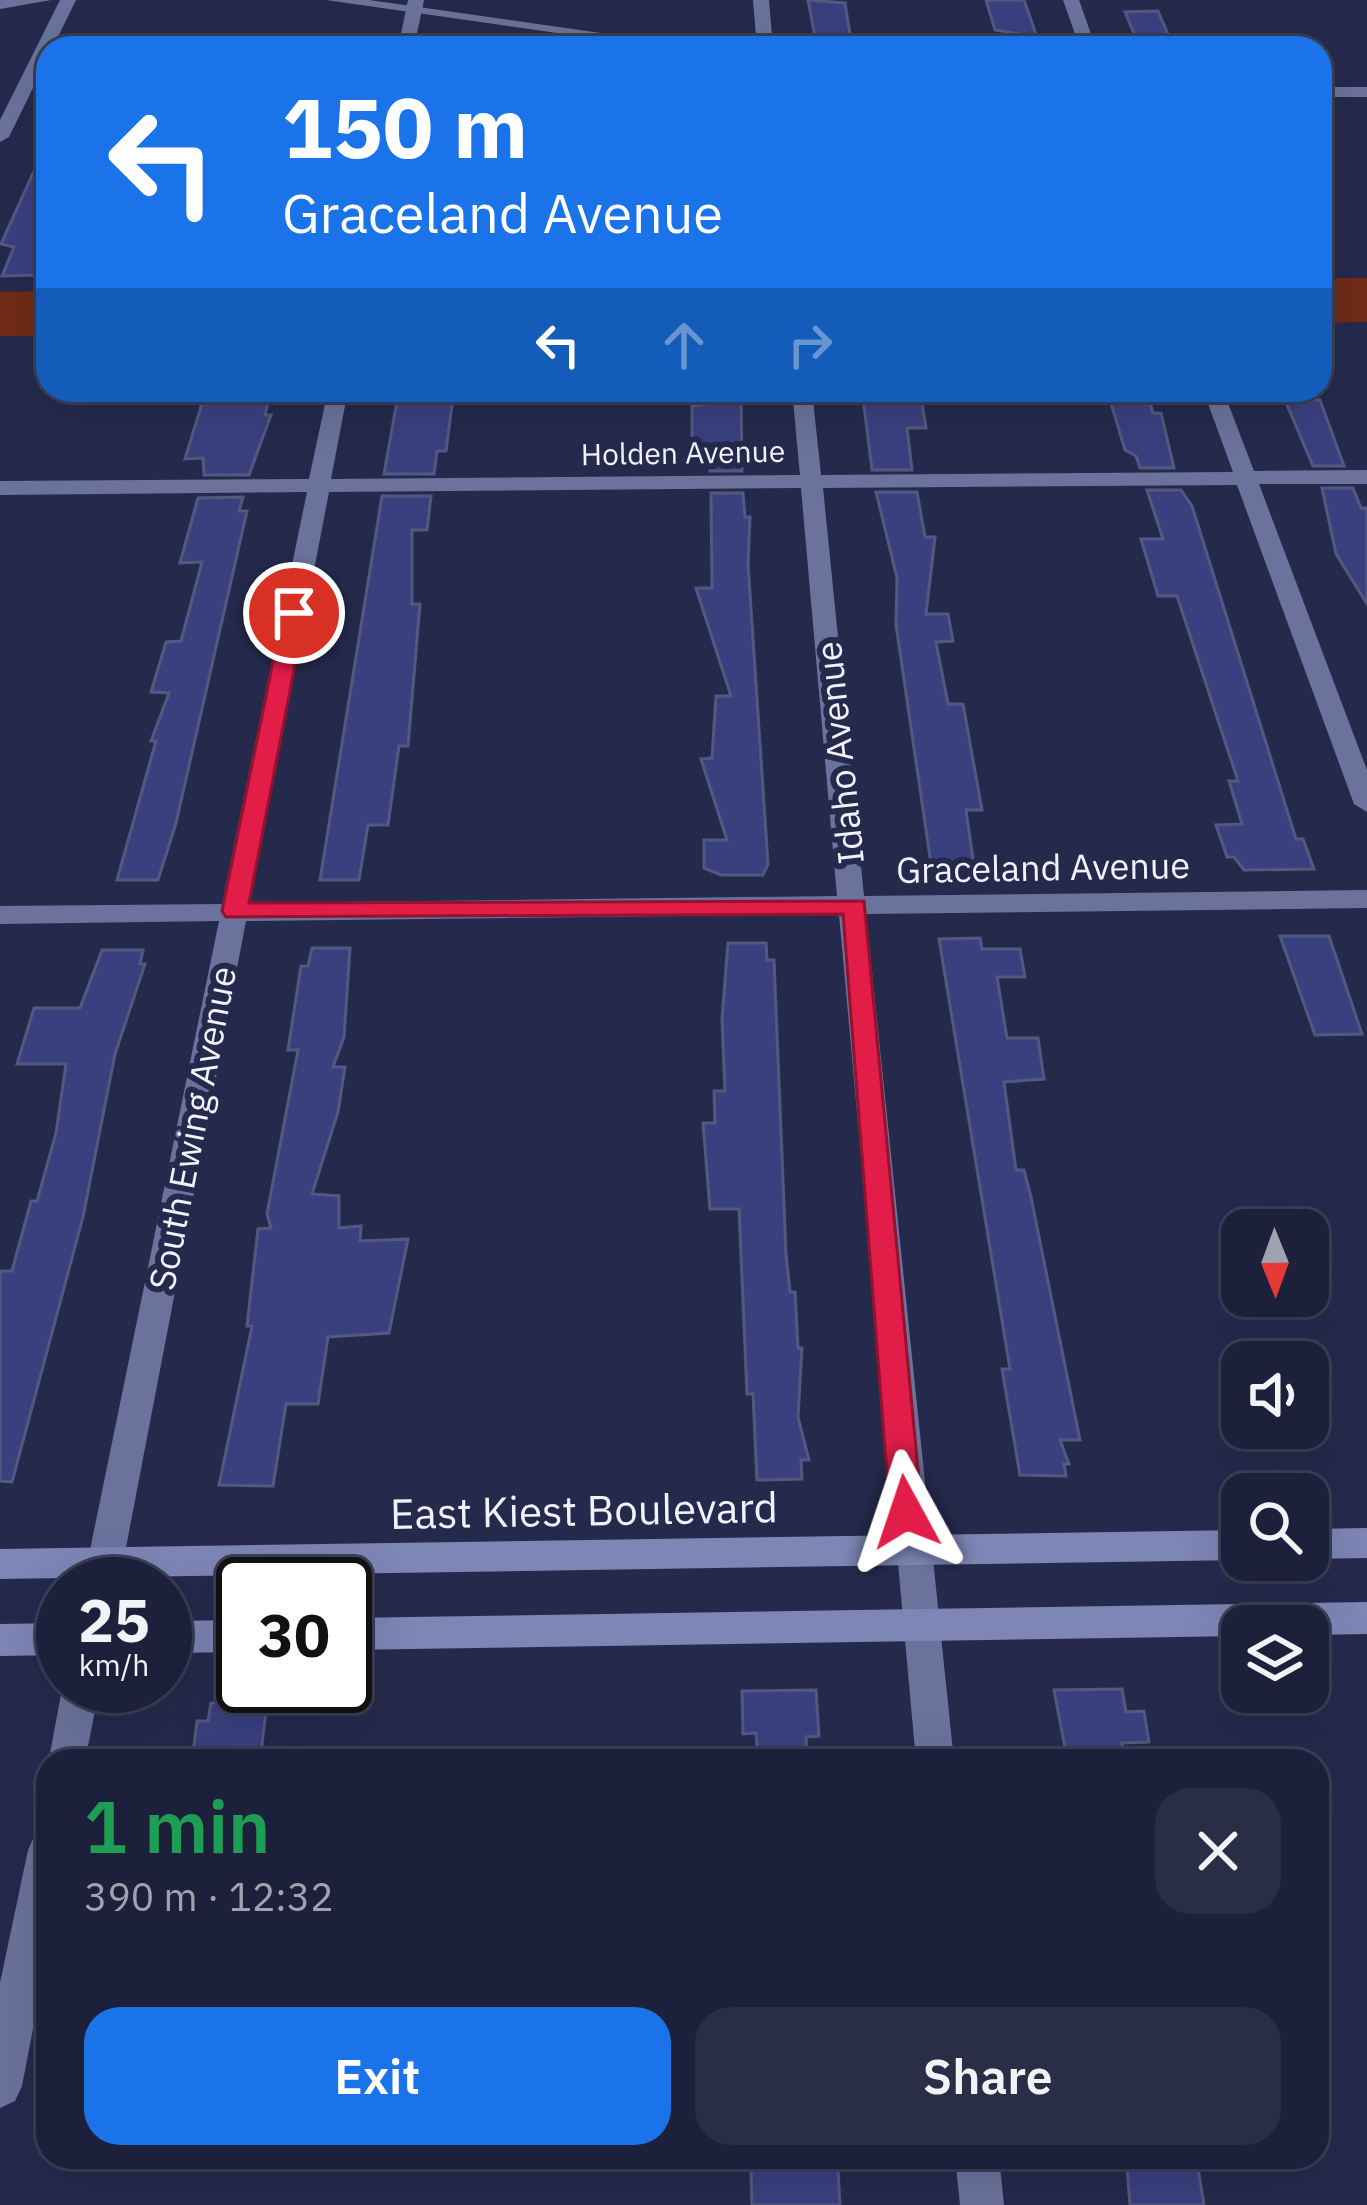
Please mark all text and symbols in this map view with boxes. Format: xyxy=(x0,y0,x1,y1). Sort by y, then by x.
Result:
text: 150 m xyxy=(282,72,528,181)
icon: left xyxy=(84,84,240,240)
text: Graceland Avenue xyxy=(282,178,723,248)
icon: left xyxy=(525,312,591,378)
icon: ahead xyxy=(651,312,717,378)
icon: right xyxy=(777,312,843,378)
street label: Holden Avenue xyxy=(581,431,785,473)
pin xyxy=(243,562,345,664)
icon: arrive xyxy=(261,580,327,646)
street label: Idaho Avenue xyxy=(804,639,874,867)
street label: Graceland Avenue xyxy=(896,841,1190,893)
street label: South Ewing Avenue xyxy=(138,962,246,1294)
north arrow xyxy=(1221,1209,1329,1317)
map controls xyxy=(1221,1209,1329,1713)
button: sound xyxy=(1221,1341,1329,1449)
position arrow xyxy=(843,1449,969,1575)
button: search xyxy=(1221,1473,1329,1581)
street label: East Kiest Boulevard xyxy=(390,1479,778,1541)
speed limit sign: 30 xyxy=(216,1557,372,1713)
text: 25 xyxy=(78,1580,150,1659)
button: layers xyxy=(1221,1605,1329,1713)
text: km/h xyxy=(79,1645,149,1684)
text: 1 min xyxy=(84,1779,270,1873)
button: close xyxy=(1155,1788,1281,1914)
text: 390 m · 12:32 xyxy=(84,1871,334,1922)
button: Exit xyxy=(84,2007,671,2145)
button: Share xyxy=(695,2007,1281,2145)

